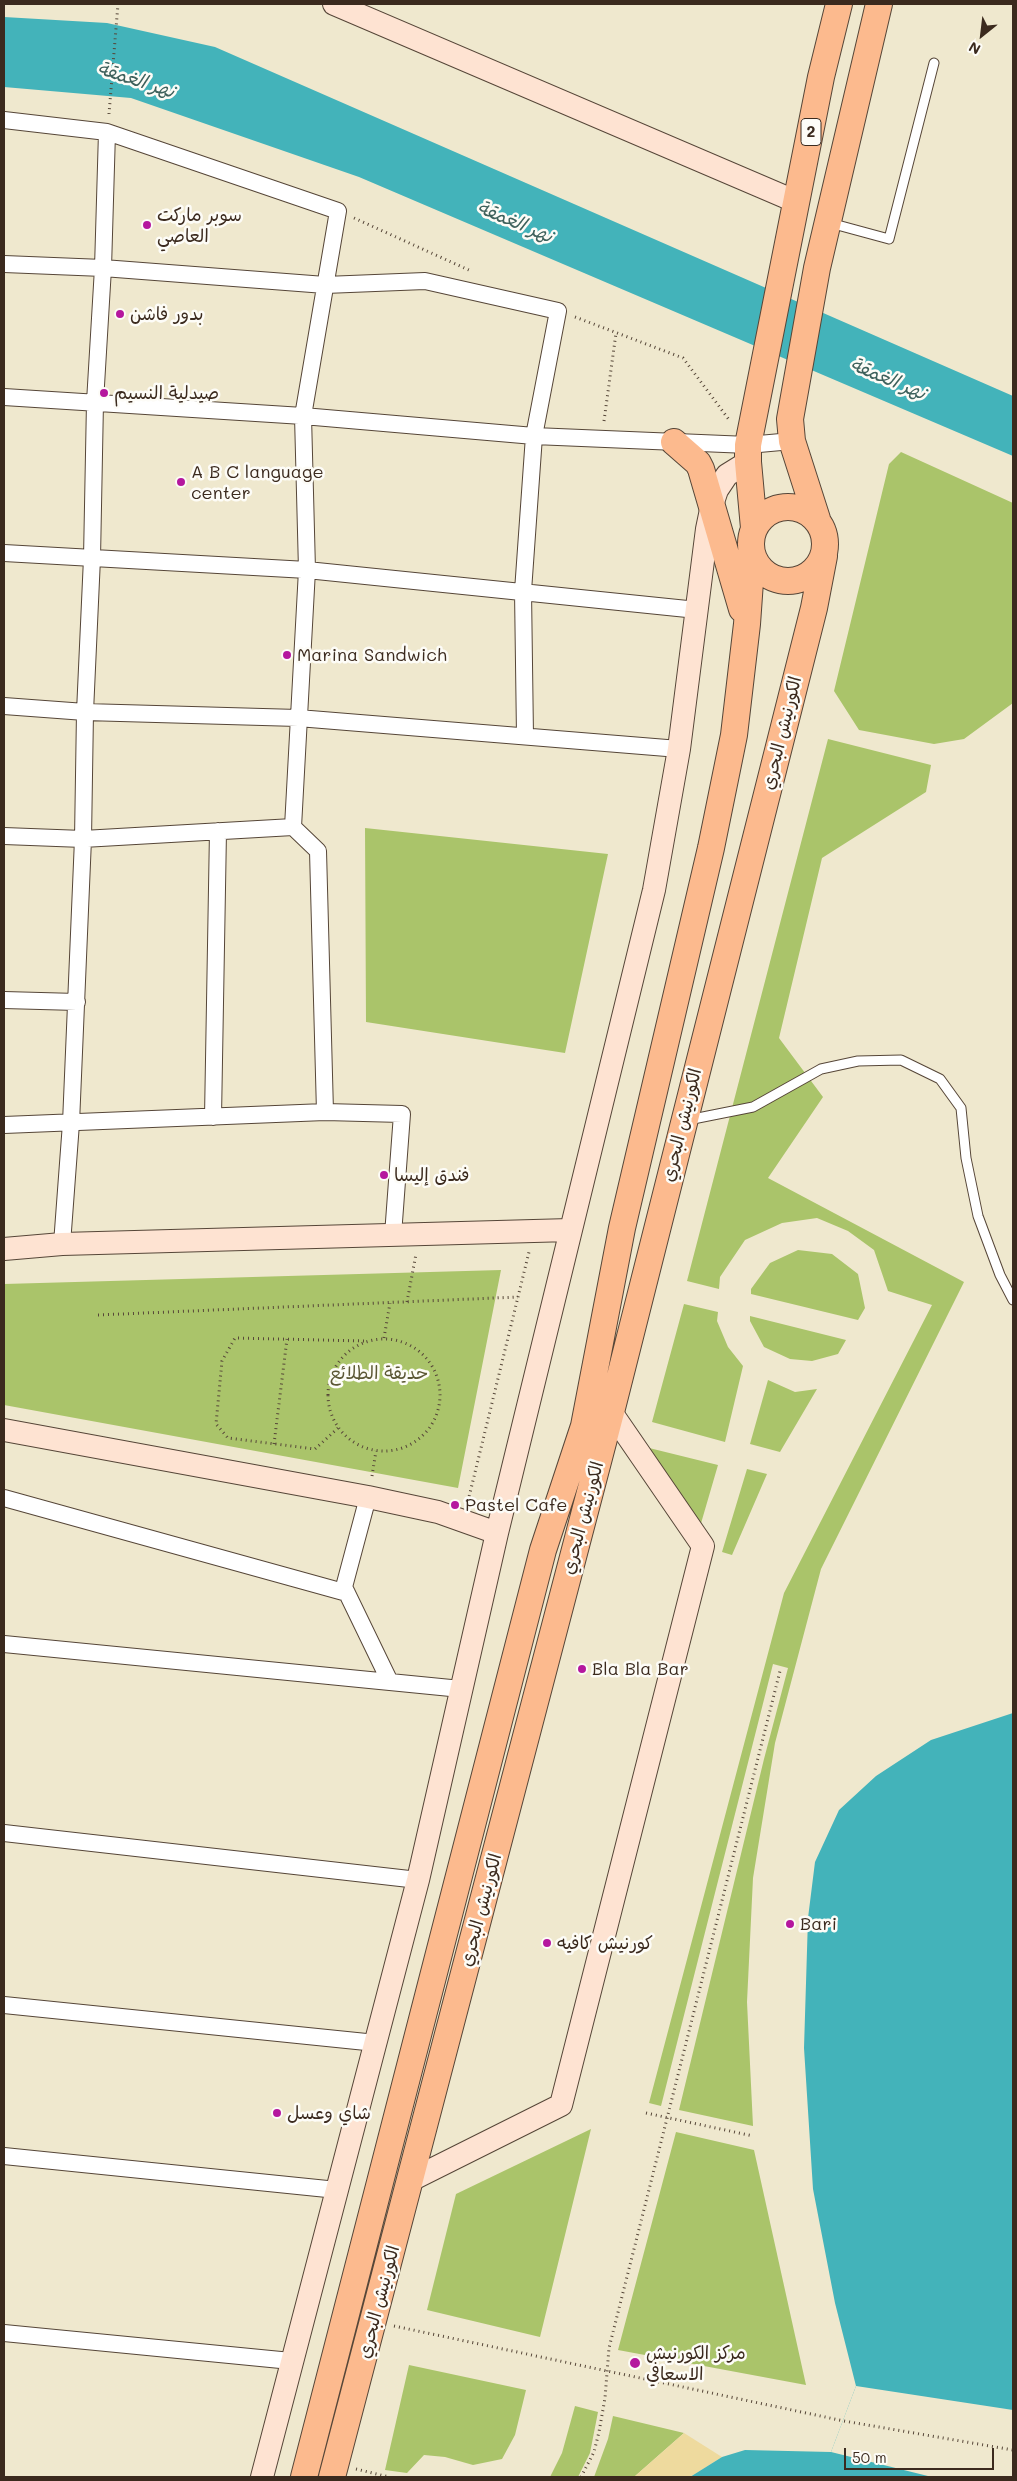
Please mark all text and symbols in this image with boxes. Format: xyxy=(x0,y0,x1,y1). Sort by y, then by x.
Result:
north arrow xyxy=(957,10,1007,60)
text: N xyxy=(965,38,984,59)
water label: نهر الغمقة xyxy=(95,57,177,103)
road number: 2 xyxy=(801,118,821,146)
water label: نهر الغمقة xyxy=(474,196,556,248)
place label: سوبر ماركت العاصي xyxy=(157,204,242,246)
marker: سوبر ماركت العاصي xyxy=(141,219,153,231)
place label: بدور فاشن xyxy=(130,303,204,325)
marker: بدور فاشن xyxy=(114,308,126,320)
water label: نهر الغمقة xyxy=(847,353,929,405)
place label: صيدلية النسيم xyxy=(114,382,219,404)
marker: صيدلية النسيم xyxy=(98,387,110,399)
place label: A B C language center xyxy=(191,461,324,504)
marker: A B C language center xyxy=(175,476,187,488)
place label: Marina Sandwich xyxy=(297,644,447,666)
marker: Marina Sandwich xyxy=(281,649,293,661)
street label: الكورنيش البحري xyxy=(757,674,807,792)
street label: الكورنيش البحري xyxy=(657,1066,707,1184)
place label: فندق إليسا xyxy=(394,1164,470,1186)
marker: فندق إليسا xyxy=(378,1169,390,1181)
park label: حديقة الطلائع xyxy=(330,1362,428,1384)
street label: الكورنيش البحري xyxy=(558,1459,608,1577)
place label: Pastel Cafe xyxy=(465,1494,568,1516)
marker: Pastel Cafe xyxy=(449,1499,461,1511)
place label: Bla Bla Bar xyxy=(592,1658,689,1680)
marker: Bla Bla Bar xyxy=(576,1663,588,1675)
street label: الكورنيش البحري xyxy=(456,1851,506,1969)
place label: Bari xyxy=(800,1913,837,1935)
marker: Bari xyxy=(784,1918,796,1930)
place label: كورنيش كافيه xyxy=(557,1932,653,1954)
marker: كورنيش كافيه xyxy=(541,1937,553,1949)
place label: شاي وعسل xyxy=(287,2102,371,2124)
marker: شاي وعسل xyxy=(271,2107,283,2119)
street label: الكورنيش البحري xyxy=(354,2243,404,2361)
place label: مركز الكورنيش الاسعافي xyxy=(646,2342,746,2384)
marker: مركز الكورنيش الاسعافي xyxy=(628,2356,642,2370)
scale bar xyxy=(847,2438,997,2470)
text: 50 m xyxy=(852,2447,887,2467)

